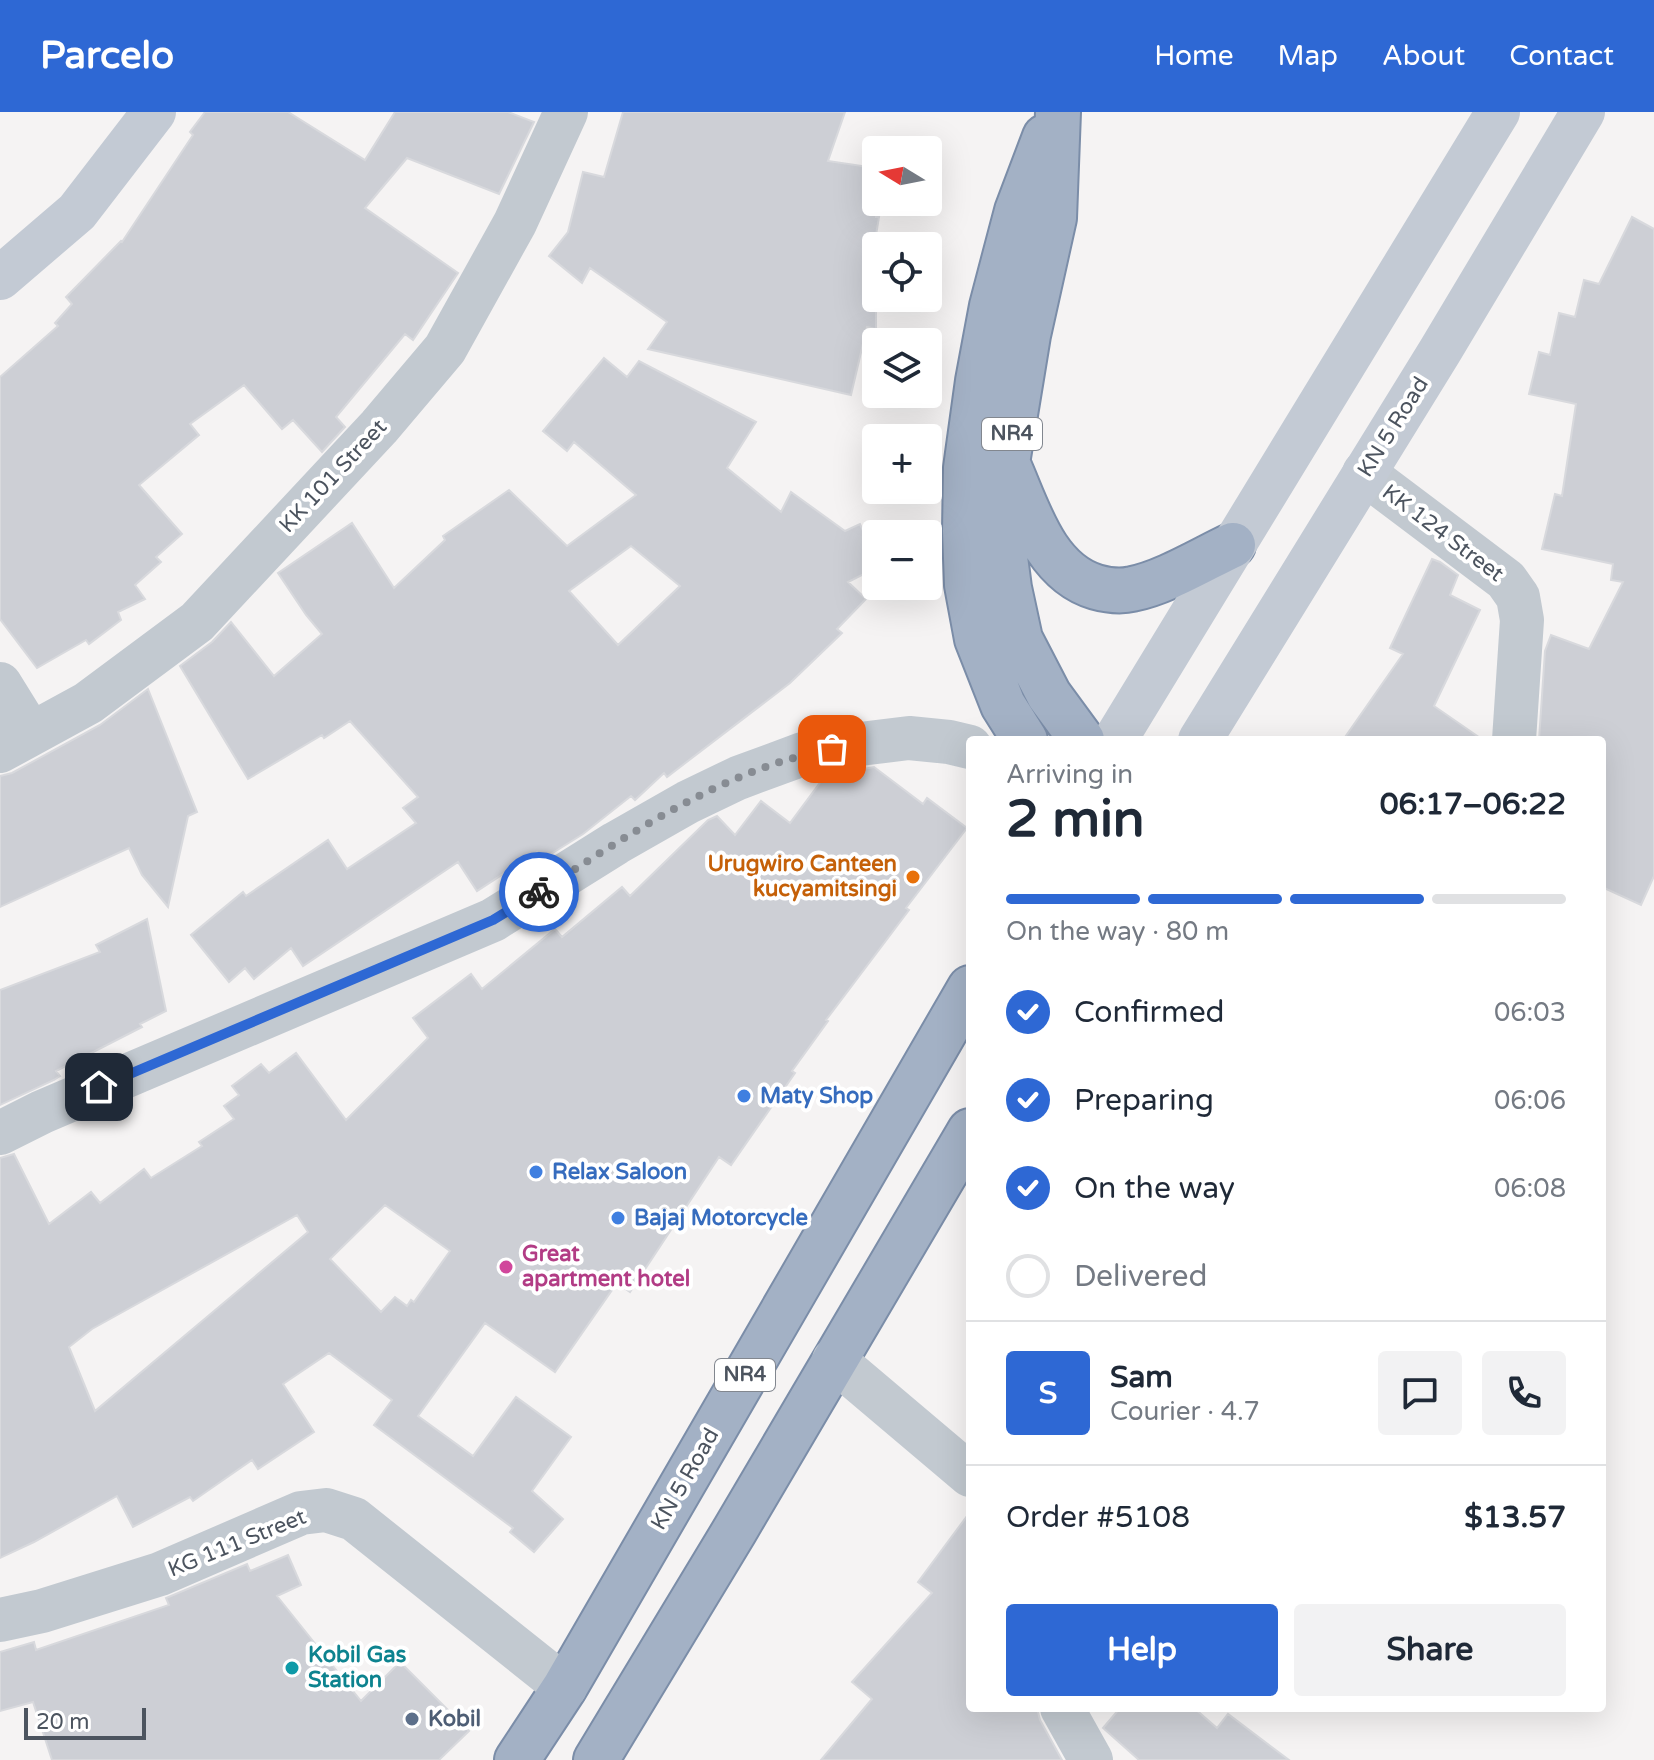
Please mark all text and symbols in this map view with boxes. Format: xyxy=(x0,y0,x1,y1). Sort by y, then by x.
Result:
text: Parcelo xyxy=(40,33,174,79)
text: Home xyxy=(1154,39,1234,73)
text: Map xyxy=(1278,39,1338,73)
text: About xyxy=(1382,39,1465,73)
text: Contact xyxy=(1509,39,1614,73)
north arrow xyxy=(862,136,942,216)
map controls xyxy=(862,136,942,600)
button: locate xyxy=(862,232,942,312)
button: layers xyxy=(862,328,942,408)
street label: KN 5 Road xyxy=(1352,372,1434,482)
street label: KK 101 Street xyxy=(274,414,392,538)
road number: NR4 xyxy=(982,418,1042,450)
button: + xyxy=(862,424,942,504)
street label: KK 124 Street xyxy=(1377,479,1509,587)
button: − xyxy=(862,520,942,600)
pin xyxy=(798,715,866,783)
icon: bag xyxy=(810,727,854,771)
text: Arriving in xyxy=(1006,759,1133,790)
text: 06:17–06:22 xyxy=(1380,786,1566,823)
text: 2 min xyxy=(1006,788,1145,851)
place label: Urugwiro Canteen kucyamitsingi xyxy=(708,851,897,902)
courier xyxy=(499,852,579,932)
marker: Urugwiro Canteen kucyamitsingi xyxy=(904,868,922,886)
icon: bike xyxy=(517,870,561,914)
text: On the way · 80 m xyxy=(1006,916,1229,947)
icon: check xyxy=(1006,990,1050,1034)
text: Confirmed xyxy=(1074,994,1225,1031)
text: 06:03 xyxy=(1494,997,1566,1028)
pin xyxy=(65,1053,133,1121)
icon: home xyxy=(77,1065,121,1109)
icon: check xyxy=(1006,1078,1050,1122)
text: Preparing xyxy=(1074,1082,1214,1119)
place label: Maty Shop xyxy=(760,1083,873,1109)
text: 06:06 xyxy=(1494,1085,1566,1116)
marker: Maty Shop xyxy=(735,1087,753,1105)
place label: Relax Saloon xyxy=(552,1159,687,1185)
marker: Relax Saloon xyxy=(527,1163,545,1181)
icon: check xyxy=(1006,1166,1050,1210)
text: On the way xyxy=(1074,1170,1235,1207)
text: 06:08 xyxy=(1494,1173,1566,1204)
place label: Bajaj Motorcycle xyxy=(634,1205,808,1231)
marker: Bajaj Motorcycle xyxy=(609,1209,627,1227)
place label: Great apartment hotel xyxy=(522,1241,690,1292)
marker: Great apartment hotel xyxy=(497,1258,515,1276)
text: Delivered xyxy=(1074,1258,1208,1295)
button: chat xyxy=(1378,1351,1462,1435)
button: phone xyxy=(1482,1351,1566,1435)
road number: NR4 xyxy=(715,1359,775,1391)
text: Sam xyxy=(1110,1359,1173,1396)
text: S xyxy=(1039,1375,1057,1412)
text: Courier · 4.7 xyxy=(1110,1396,1260,1427)
street label: KN 5 Road xyxy=(646,1424,724,1534)
text: Order #5108 xyxy=(1006,1499,1190,1536)
text: $13.57 xyxy=(1464,1499,1566,1536)
street label: KG 111 Street xyxy=(164,1504,310,1582)
button: Help xyxy=(1006,1604,1278,1696)
button: Share xyxy=(1294,1604,1566,1696)
place label: Kobil Gas Station xyxy=(308,1642,407,1693)
marker: Kobil Gas Station xyxy=(283,1659,301,1677)
scale bar xyxy=(24,1704,146,1740)
place label: Kobil xyxy=(428,1706,481,1732)
text: 20 m xyxy=(36,1709,90,1735)
marker: Kobil xyxy=(403,1710,421,1728)

